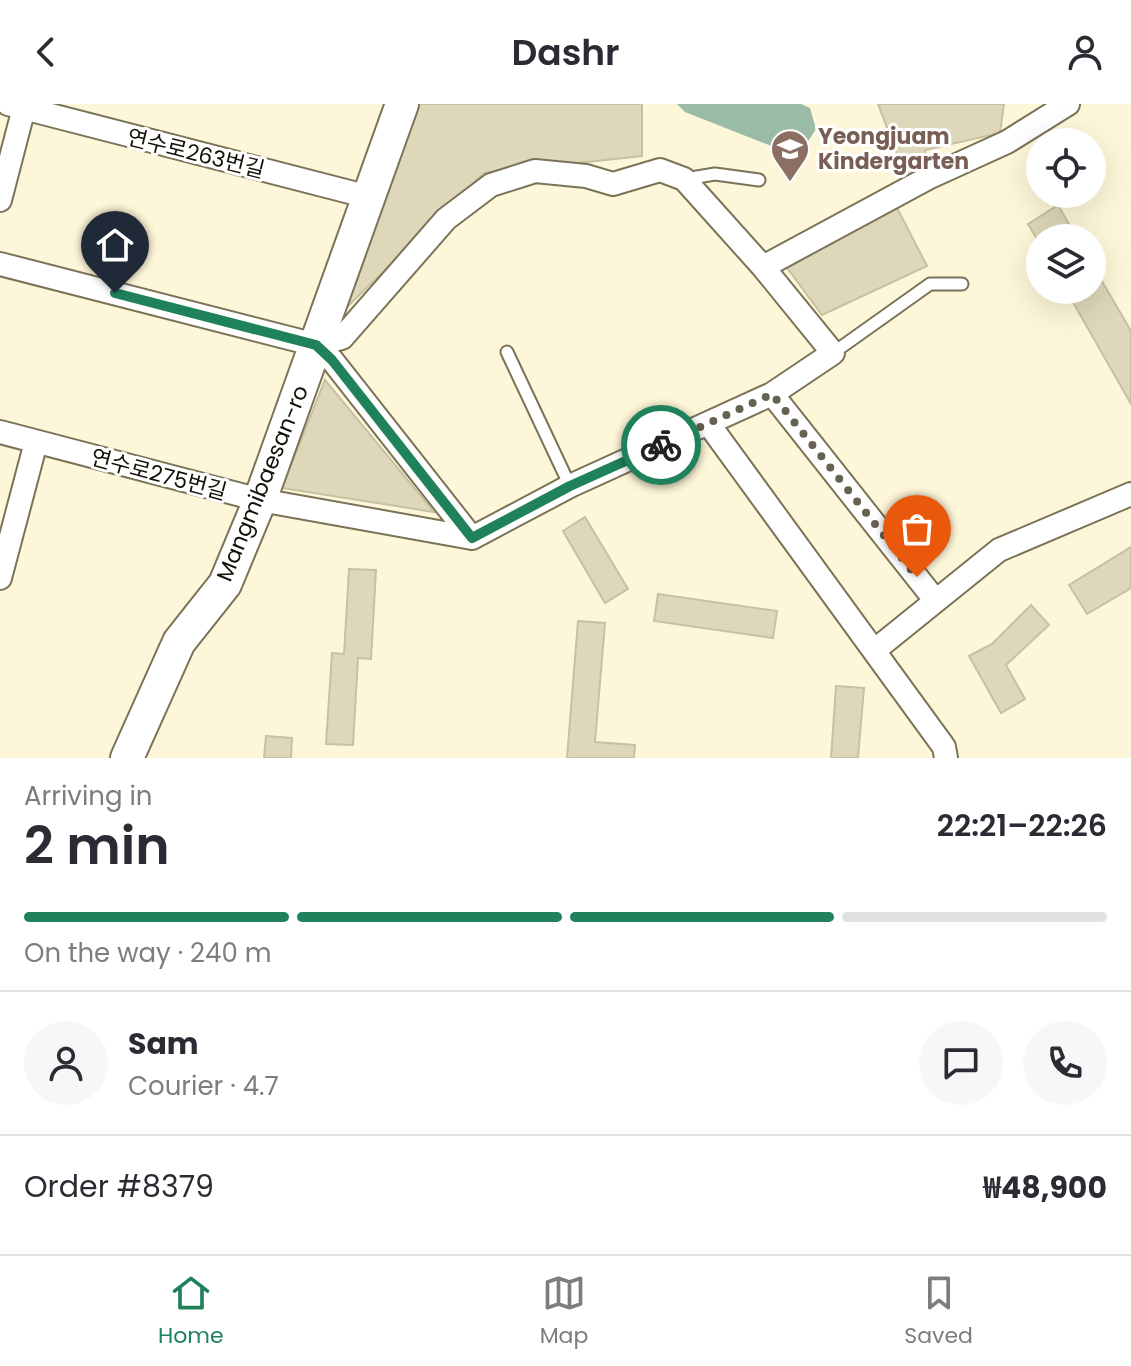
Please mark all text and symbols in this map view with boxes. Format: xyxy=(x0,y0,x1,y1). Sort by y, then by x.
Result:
text: Dashr xyxy=(511,27,620,78)
icon: back xyxy=(24,30,68,74)
icon: person xyxy=(1063,30,1107,74)
street label: 연수로263번길 xyxy=(124,121,268,186)
place label: Yeongjuam Kindergarten xyxy=(818,121,969,177)
school or university icon: Yeongjuam Kindergarten xyxy=(769,128,811,183)
map controls xyxy=(1026,128,1106,304)
button: locate xyxy=(1026,128,1106,208)
pin xyxy=(81,211,149,293)
icon: home xyxy=(93,223,137,267)
button: layers xyxy=(1026,224,1106,304)
street label: Mangmibaesan-ro xyxy=(209,380,316,586)
courier xyxy=(621,405,701,485)
icon: bike xyxy=(639,423,683,467)
street label: 연수로275번길 xyxy=(87,441,230,508)
pin xyxy=(883,495,951,577)
icon: bag xyxy=(895,507,939,551)
text: Arriving in xyxy=(24,778,153,814)
text: 22:21–22:26 xyxy=(937,804,1107,847)
text: 2 min xyxy=(24,809,170,882)
text: On the way · 240 m xyxy=(24,935,271,971)
button: person xyxy=(24,1021,108,1105)
button: chat xyxy=(919,1021,1003,1105)
button: phone xyxy=(1023,1021,1107,1105)
text: Sam xyxy=(128,1022,199,1065)
text: Courier · 4.7 xyxy=(128,1068,279,1104)
text: Order #8379 xyxy=(24,1165,214,1208)
text: ₩48,900 xyxy=(983,1166,1107,1209)
tab: Home xyxy=(158,1271,224,1352)
tab: Map xyxy=(540,1271,588,1352)
tab: Saved xyxy=(904,1271,973,1352)

